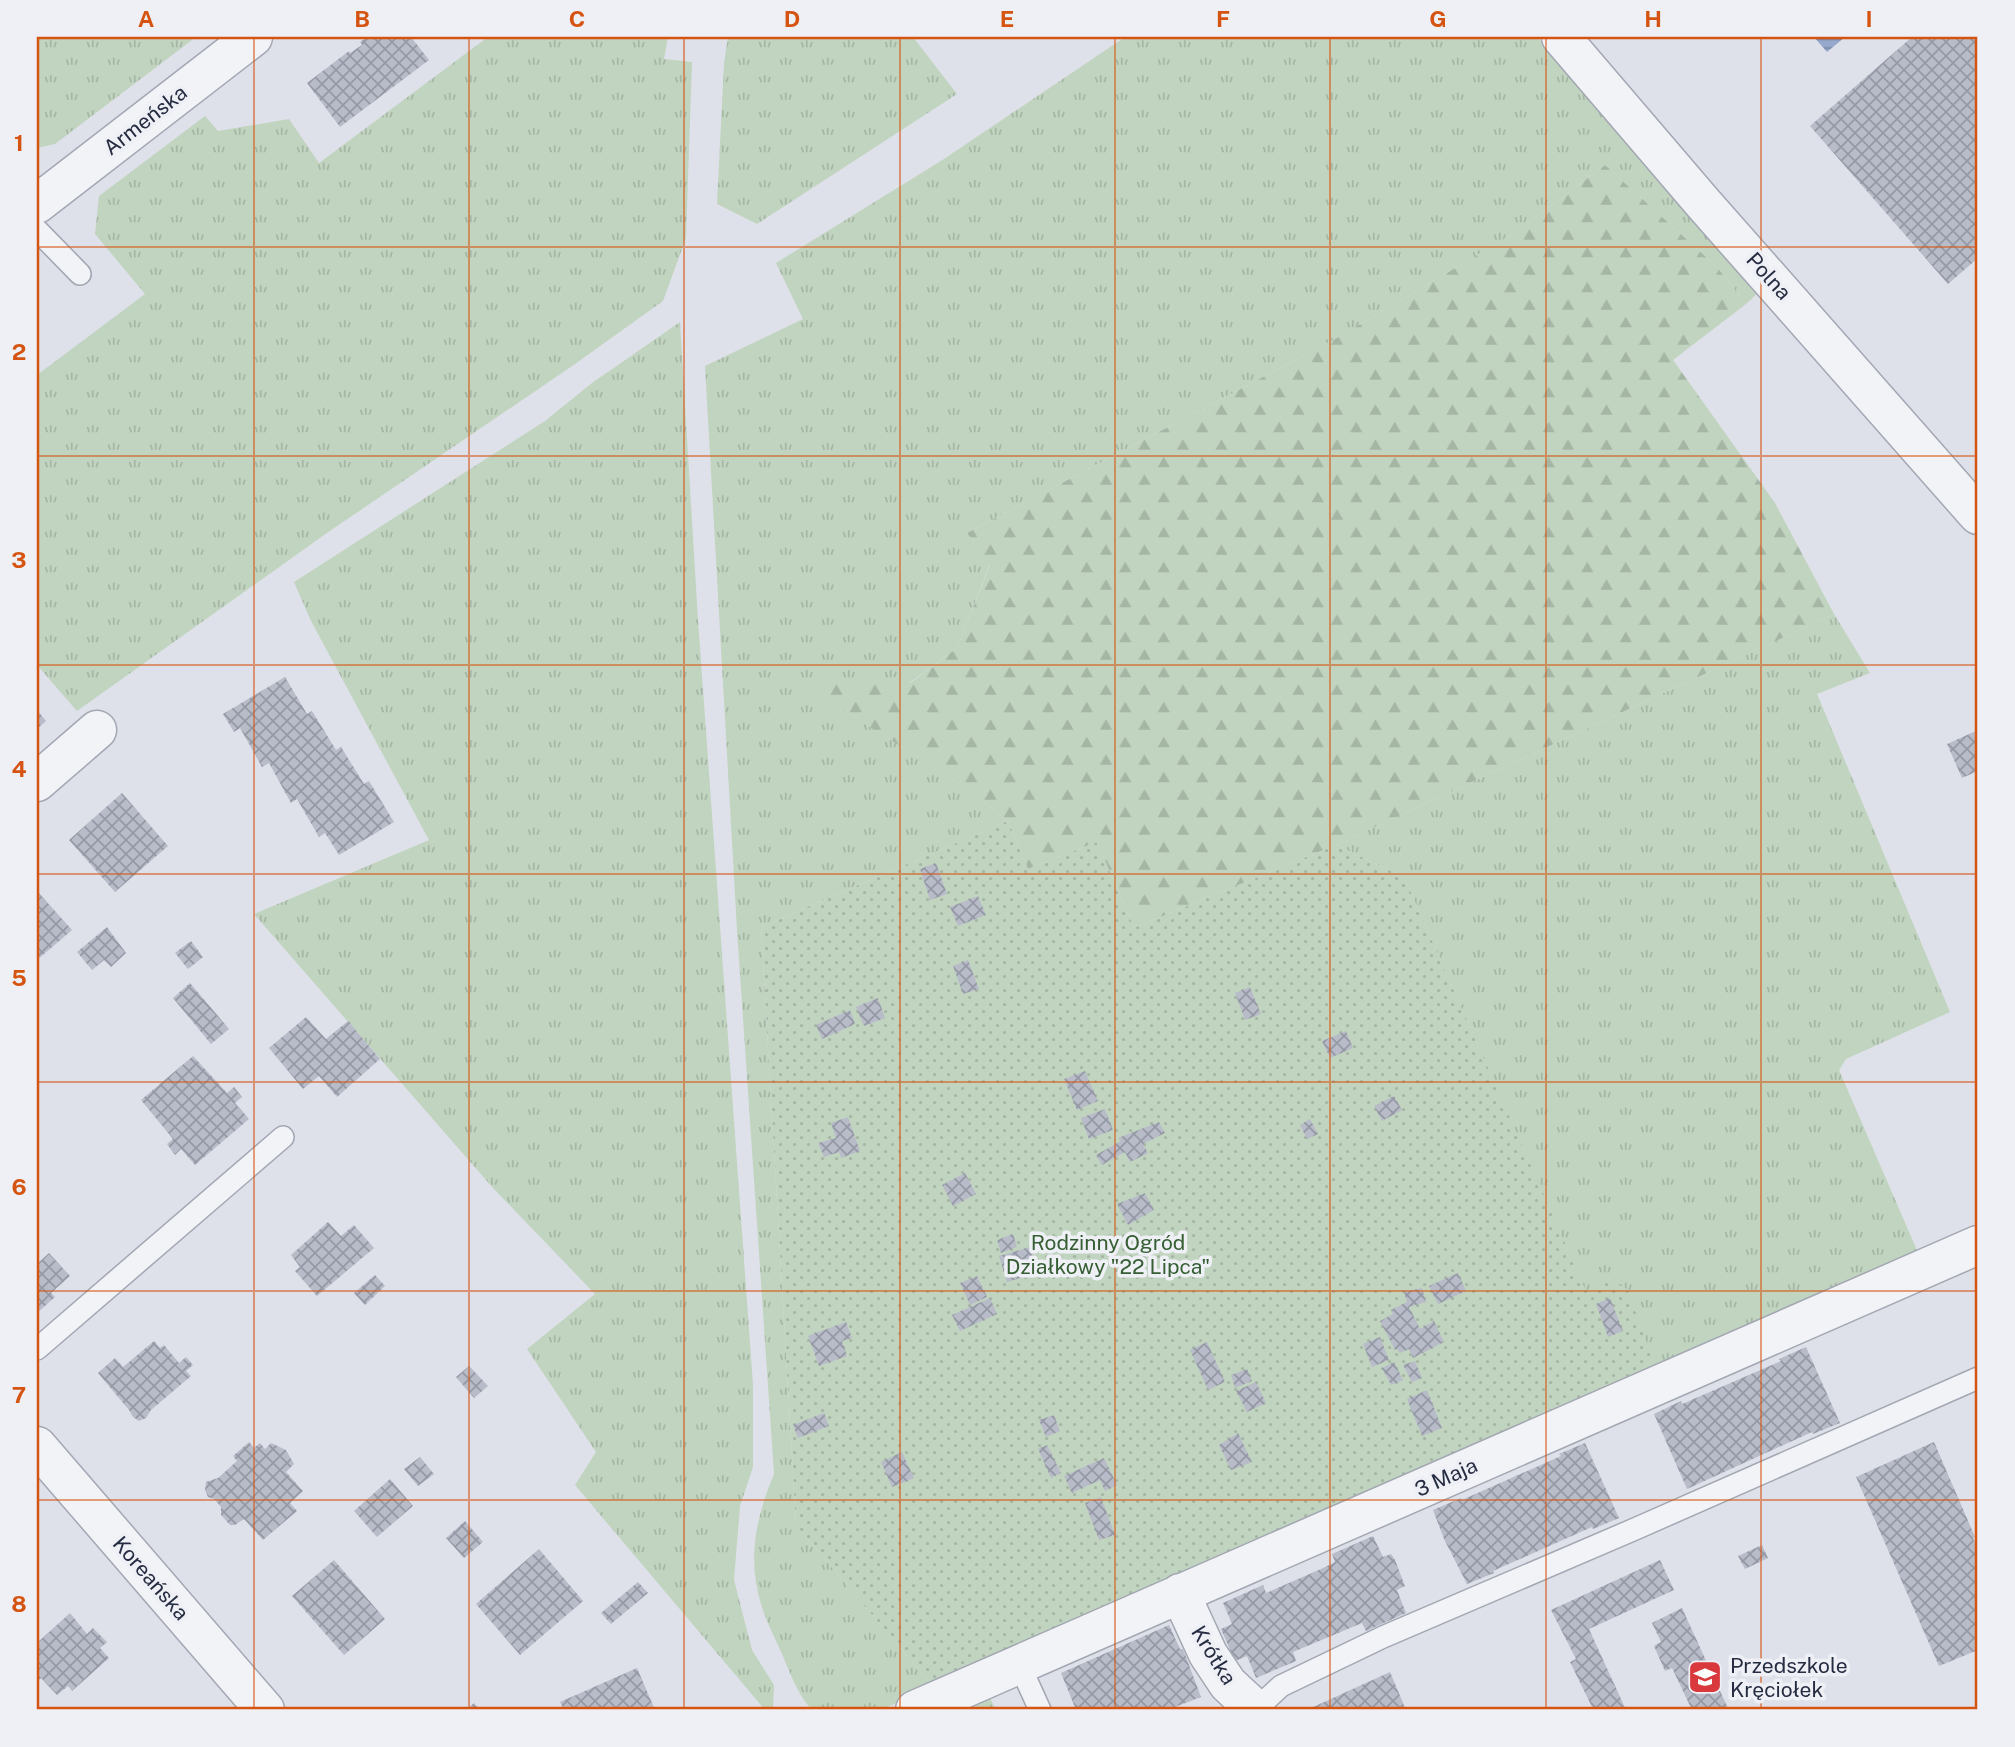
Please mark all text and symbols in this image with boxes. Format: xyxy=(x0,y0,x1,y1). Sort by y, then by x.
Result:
text: A xyxy=(138,5,155,32)
text: B xyxy=(354,5,370,32)
text: C xyxy=(569,5,585,32)
text: D xyxy=(784,5,800,32)
text: E xyxy=(1000,5,1014,32)
text: F xyxy=(1216,5,1230,32)
text: G xyxy=(1429,5,1447,32)
text: H xyxy=(1644,5,1662,32)
text: I xyxy=(1865,5,1873,32)
street label: Armeńska xyxy=(98,80,192,160)
text: 1 xyxy=(14,129,24,156)
street label: Polna xyxy=(1741,247,1797,305)
text: 2 xyxy=(12,338,26,365)
text: 3 xyxy=(11,546,27,573)
text: 4 xyxy=(11,755,27,782)
text: 5 xyxy=(11,964,27,991)
text: 6 xyxy=(11,1173,27,1200)
park label: Rodzinny Ogród Działkowy "22 Lipca" xyxy=(1006,1230,1210,1279)
text: 7 xyxy=(12,1381,26,1408)
street label: 3 Maja xyxy=(1411,1452,1481,1502)
street label: Koreańska xyxy=(108,1531,194,1625)
text: 8 xyxy=(11,1590,27,1617)
street label: Krótka xyxy=(1186,1621,1242,1689)
place label: Przedszkole Kręciołek xyxy=(1730,1653,1848,1702)
school or university icon: Przedszkole Kręciołek xyxy=(1686,1658,1724,1696)

